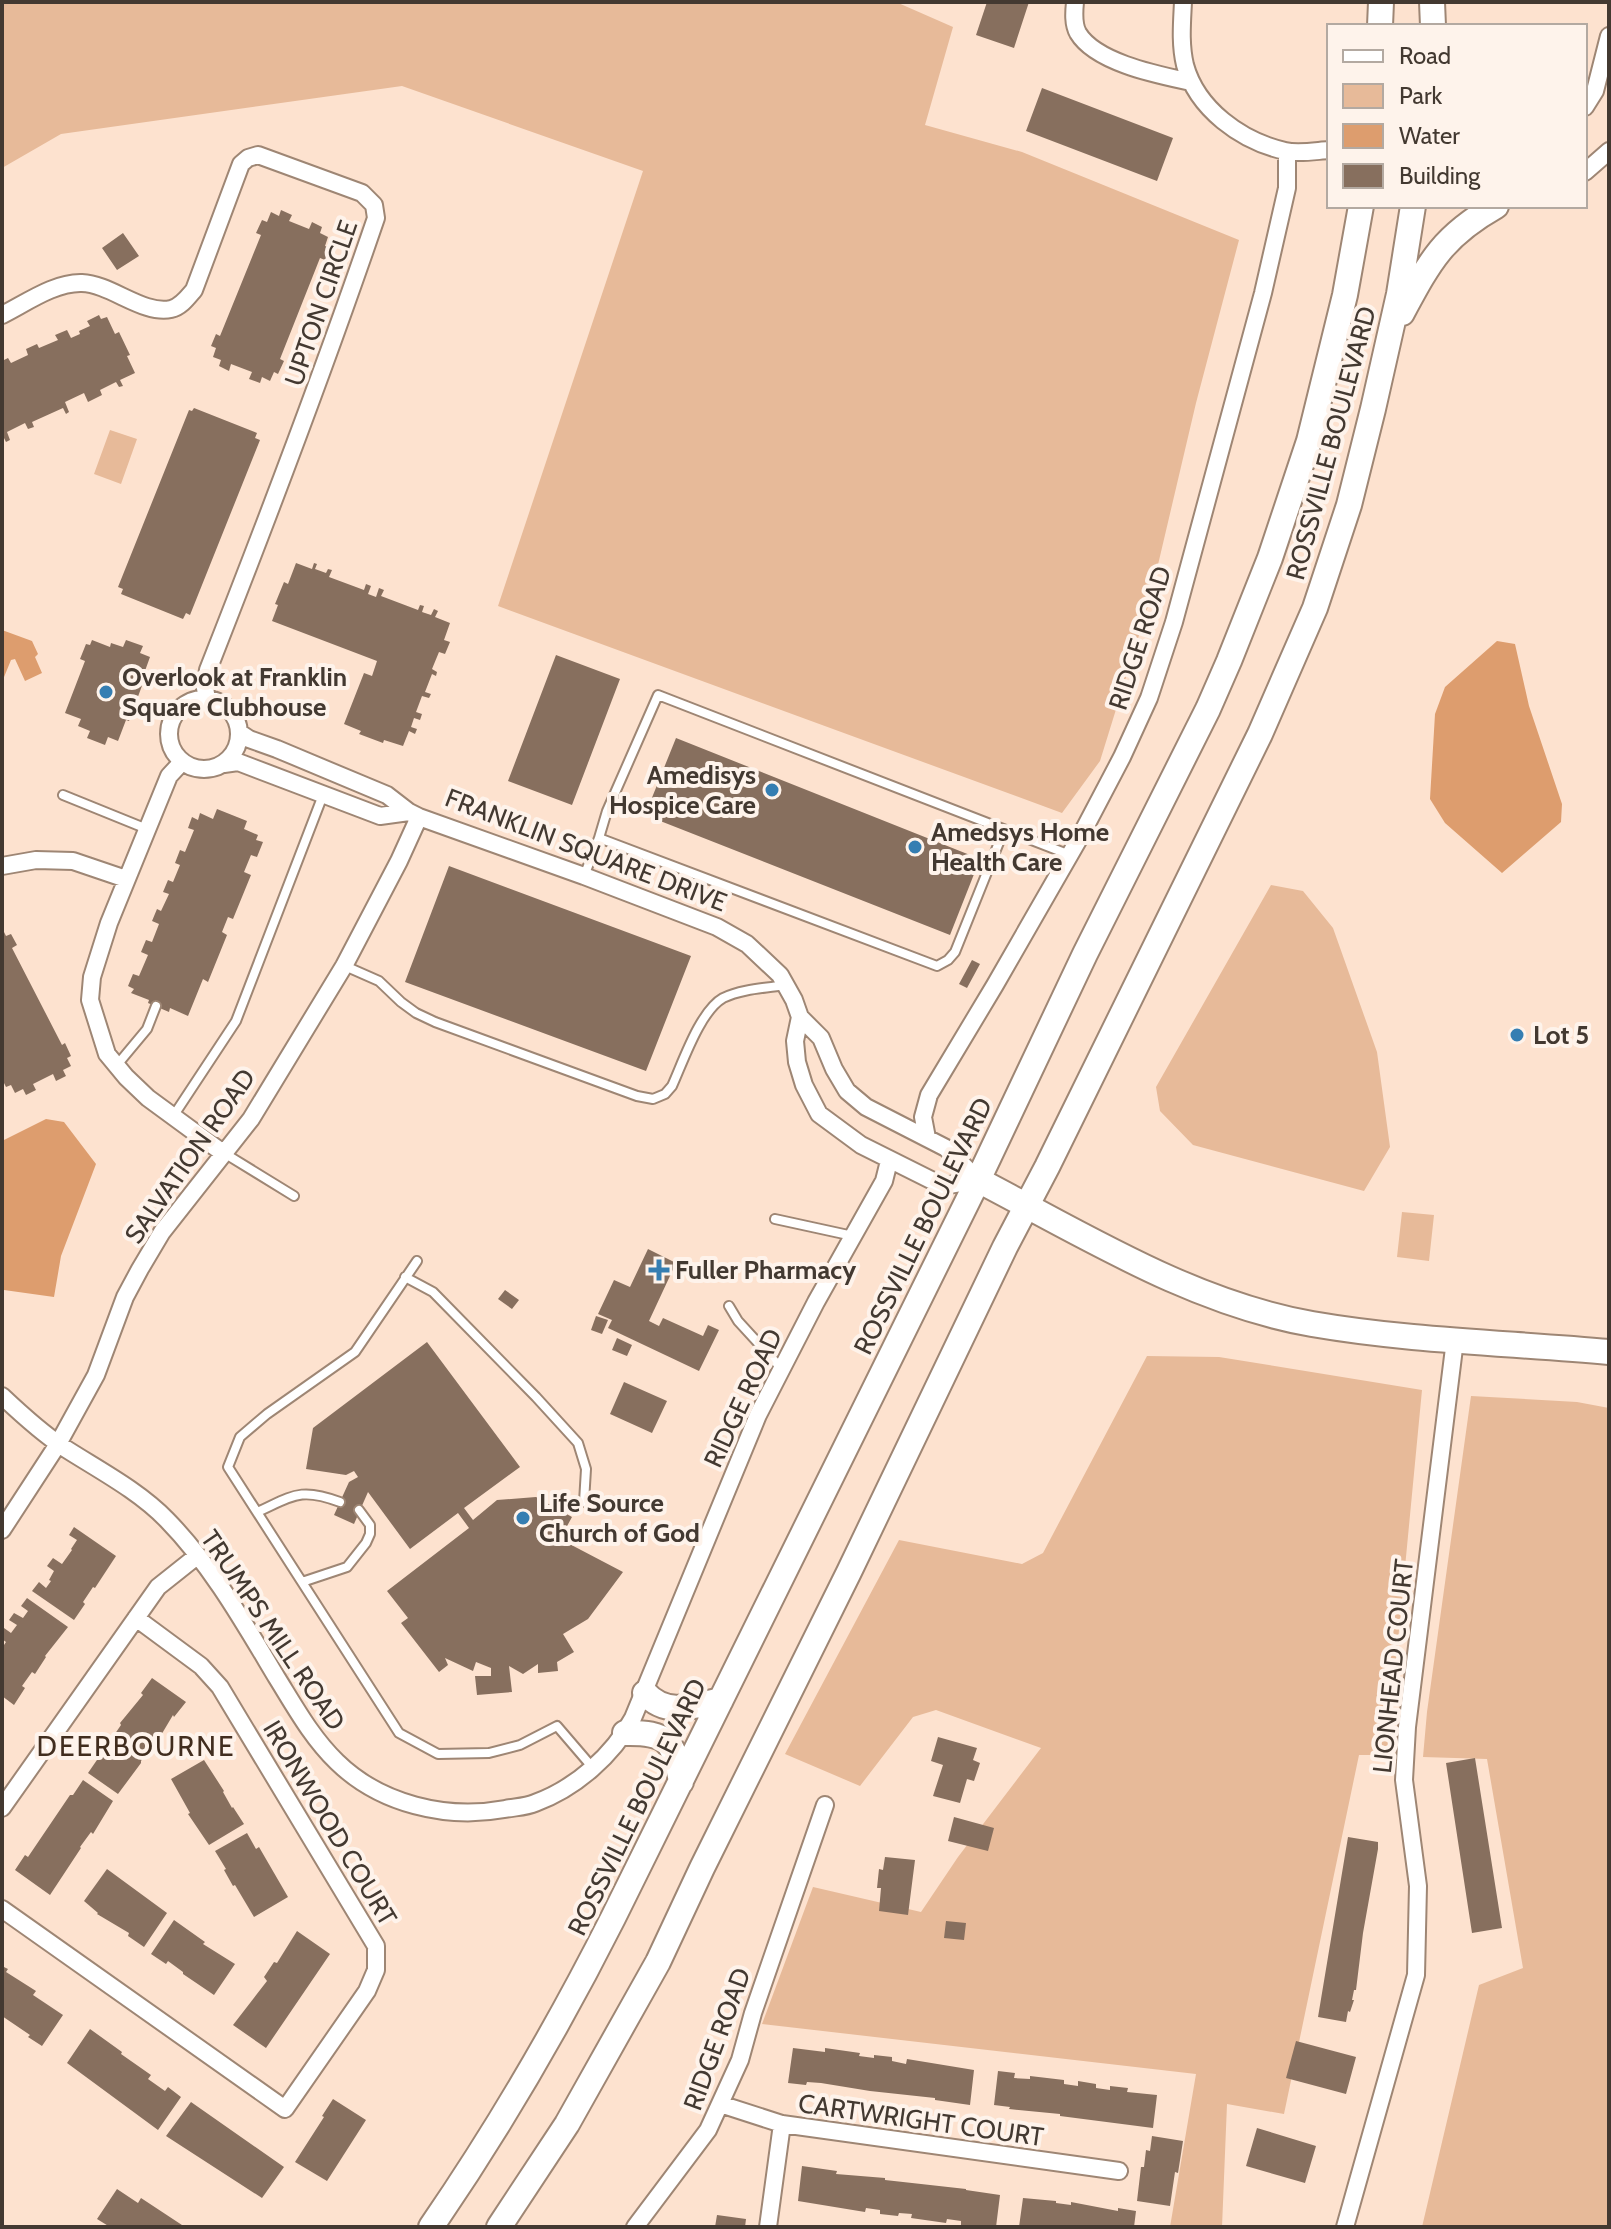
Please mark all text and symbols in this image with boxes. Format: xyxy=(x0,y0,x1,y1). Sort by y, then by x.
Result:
legend xyxy=(1327,24,1587,208)
text: Road xyxy=(1399,41,1451,70)
text: Park xyxy=(1399,81,1442,110)
text: Water xyxy=(1399,121,1460,150)
text: Building xyxy=(1399,161,1481,190)
street label: UPTON CIRCLE xyxy=(278,216,364,390)
street label: ROSSVILLE BOULEVARD xyxy=(1279,303,1383,583)
street label: RIDGE ROAD xyxy=(1102,562,1178,714)
place label: Overlook at Franklin Square Clubhouse xyxy=(122,661,347,723)
marker: Overlook at Franklin Square Clubhouse xyxy=(97,683,115,701)
place label: Amedisys Hospice Care xyxy=(609,759,756,821)
street label: FRANKLIN SQUARE DRIVE xyxy=(441,781,731,919)
marker: Amedisys Hospice Care xyxy=(763,781,781,799)
place label: Amedsys Home Health Care xyxy=(931,816,1109,878)
marker: Amedsys Home Health Care xyxy=(906,838,924,856)
place label: Lot 5 xyxy=(1533,1019,1589,1051)
marker: Lot 5 xyxy=(1508,1026,1526,1044)
street label: SALVATION ROAD xyxy=(118,1063,262,1249)
street label: ROSSVILLE BOULEVARD xyxy=(847,1092,999,1360)
place label: Fuller Pharmacy xyxy=(675,1254,856,1286)
marker: Fuller Pharmacy xyxy=(650,1261,668,1279)
street label: RIDGE ROAD xyxy=(697,1324,789,1472)
place label: Life Source Church of God xyxy=(539,1487,700,1549)
marker: Life Source Church of God xyxy=(514,1509,532,1527)
street label: TRUMPS MILL ROAD xyxy=(194,1524,352,1736)
street label: LIONHEAD COURT xyxy=(1366,1557,1420,1775)
street label: ROSSVILLE BOULEVARD xyxy=(561,1673,713,1941)
street label: IRONWOOD COURT xyxy=(256,1715,404,1931)
district label: DEERBOURNE xyxy=(37,1729,235,1763)
street label: RIDGE ROAD xyxy=(676,1963,758,2115)
street label: CARTWRIGHT COURT xyxy=(796,2087,1046,2153)

